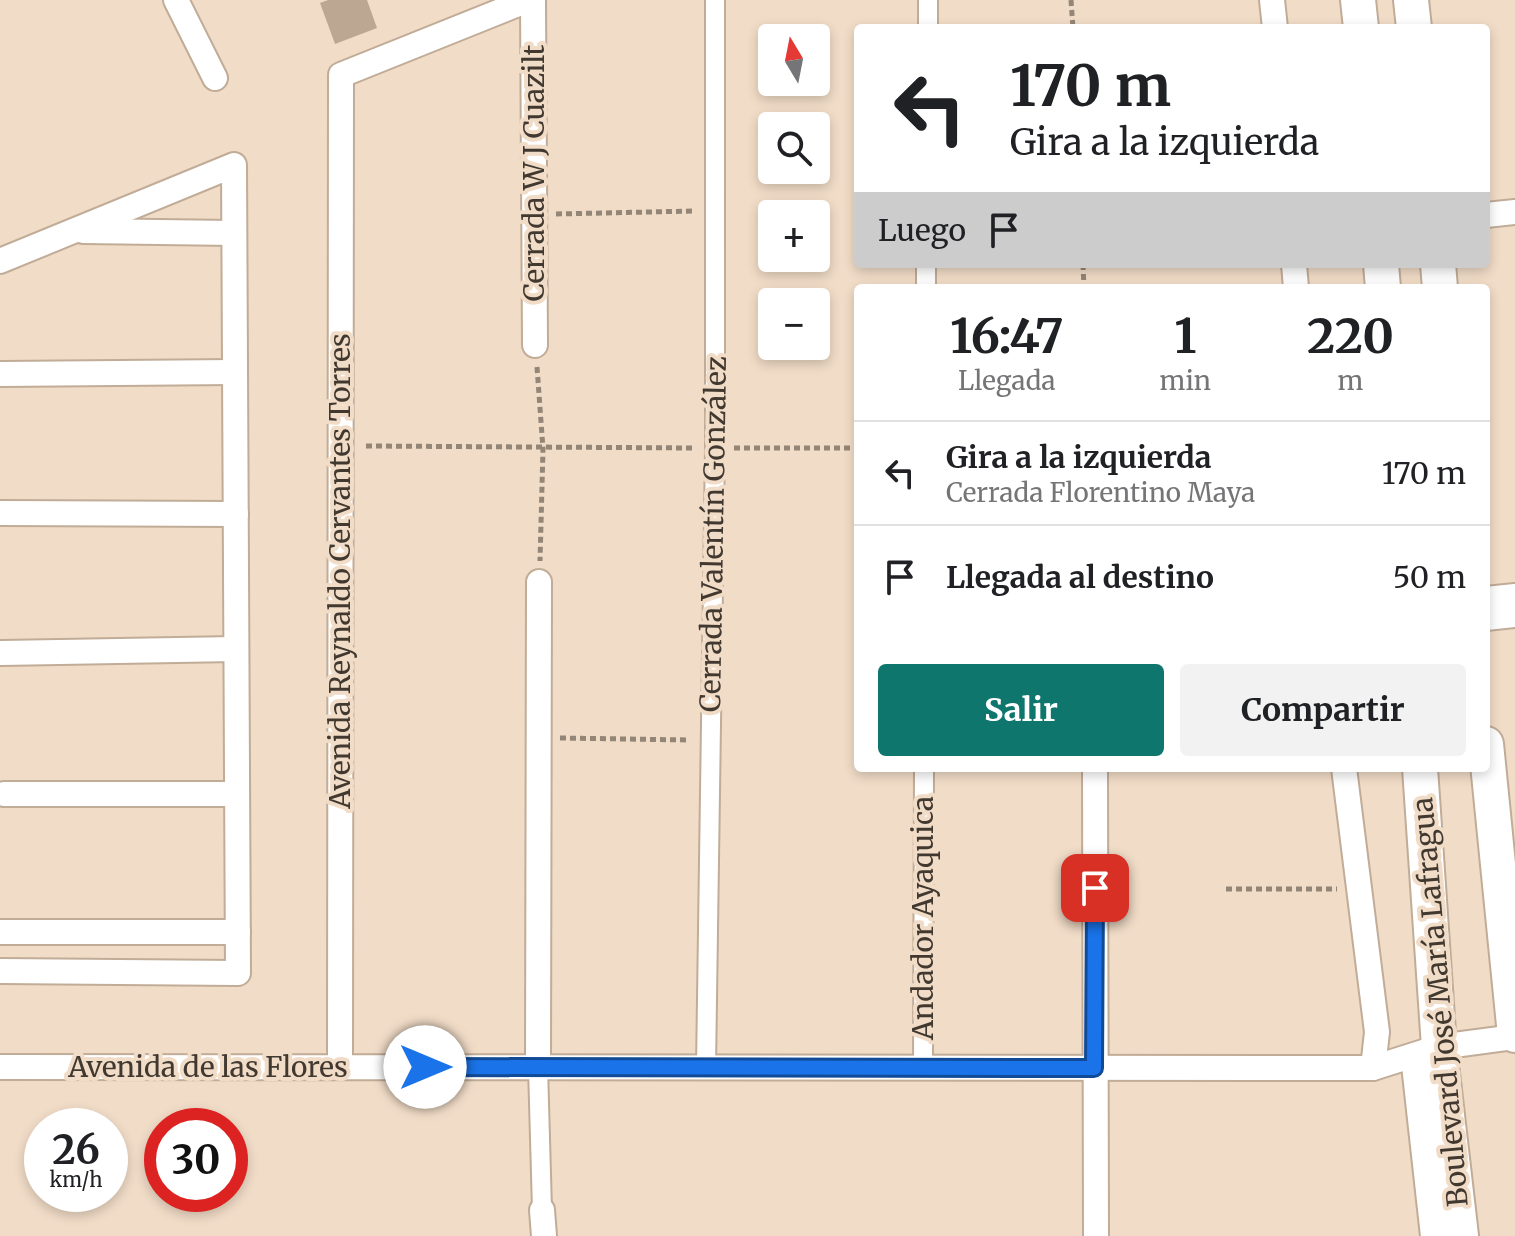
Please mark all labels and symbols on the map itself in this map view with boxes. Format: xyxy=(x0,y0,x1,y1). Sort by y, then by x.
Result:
north arrow xyxy=(758,24,830,96)
street label: Cerrada W J Cuazilt xyxy=(516,44,552,302)
street label: Avenida Reynaldo Cervantes Torres xyxy=(322,333,358,810)
street label: Cerrada Valentín González xyxy=(692,356,734,712)
street label: Andador Ayaquica xyxy=(905,796,941,1041)
street label: Boulevard José María Lafragua xyxy=(1404,796,1476,1208)
pin xyxy=(1061,854,1129,922)
position arrow xyxy=(383,1025,467,1109)
street label: Avenida de las Flores xyxy=(67,1049,348,1085)
speed limit sign: 30 xyxy=(144,1108,248,1212)

